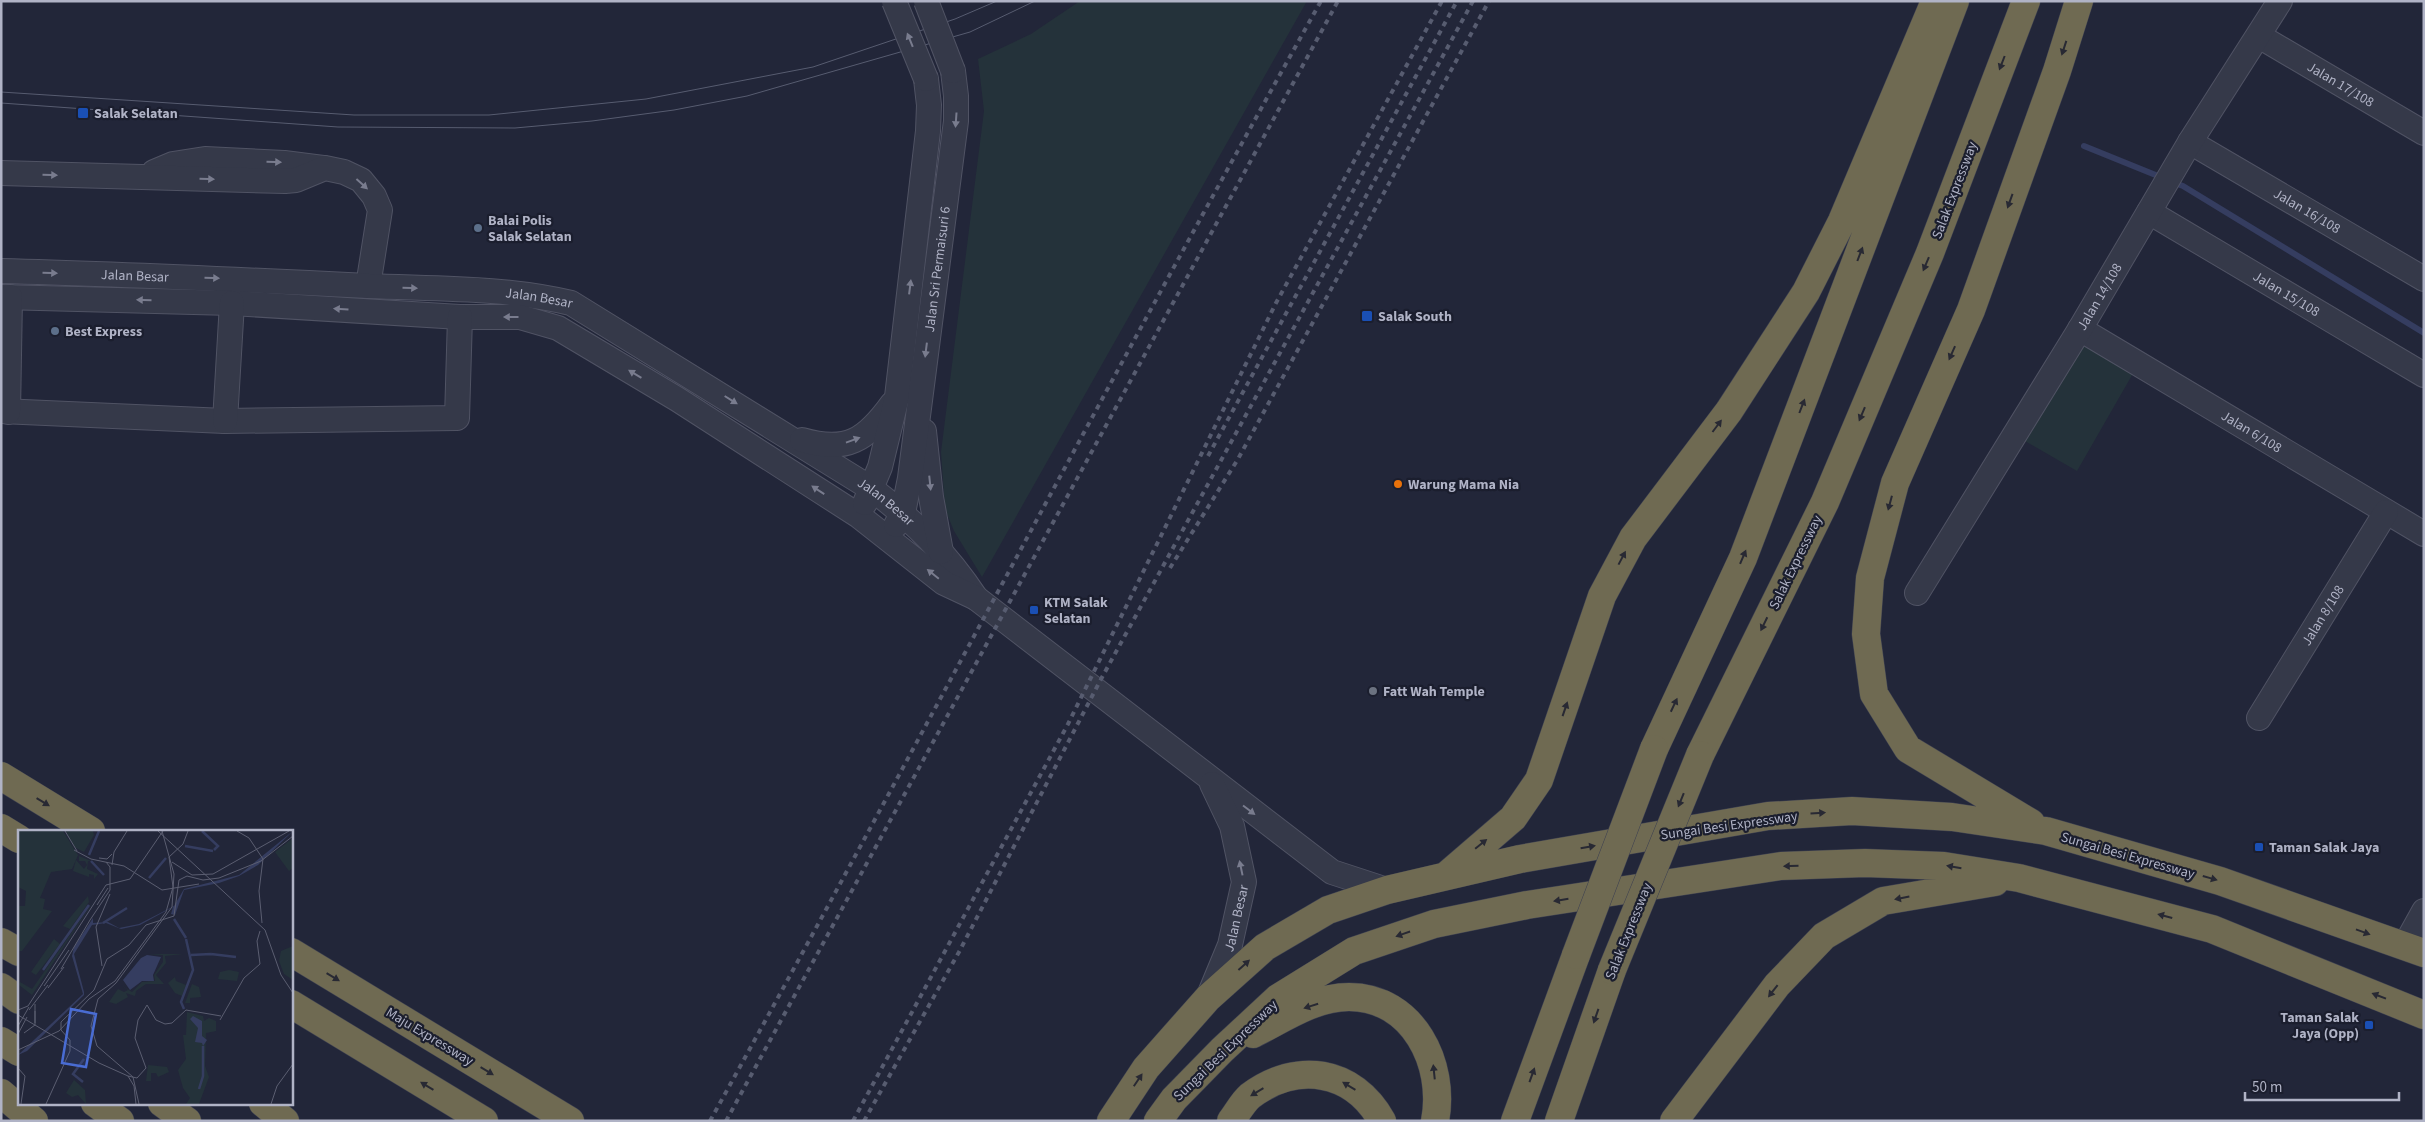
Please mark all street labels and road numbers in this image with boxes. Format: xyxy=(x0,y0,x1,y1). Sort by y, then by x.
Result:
street label: Jalan 17/108 xyxy=(2303,57,2378,113)
street label: Salak Expressway xyxy=(1927,138,1983,242)
street label: Jalan 16/108 xyxy=(2270,184,2344,239)
street label: Jalan Sri Permaisuri 6 xyxy=(920,205,956,334)
street label: Jalan 14/108 xyxy=(2072,260,2128,334)
street label: Jalan Besar xyxy=(101,265,169,288)
street label: Jalan 15/108 xyxy=(2249,267,2323,322)
street label: Jalan Besar xyxy=(504,283,575,314)
street label: Jalan 6/108 xyxy=(2217,406,2286,458)
street label: Jalan Besar xyxy=(853,473,919,531)
street label: Salak Expressway xyxy=(1764,511,1828,613)
street label: Jalan 8/108 xyxy=(2297,581,2350,650)
street label: Sungai Besi Expressway xyxy=(1659,806,1799,845)
street label: Sungai Besi Expressway xyxy=(2059,827,2197,885)
street label: Salak Expressway xyxy=(1600,880,1658,983)
street label: Jalan Besar xyxy=(1219,883,1254,955)
street label: Sungai Besi Expressway xyxy=(1169,995,1283,1106)
street label: Maju Expressway xyxy=(382,1003,477,1071)

